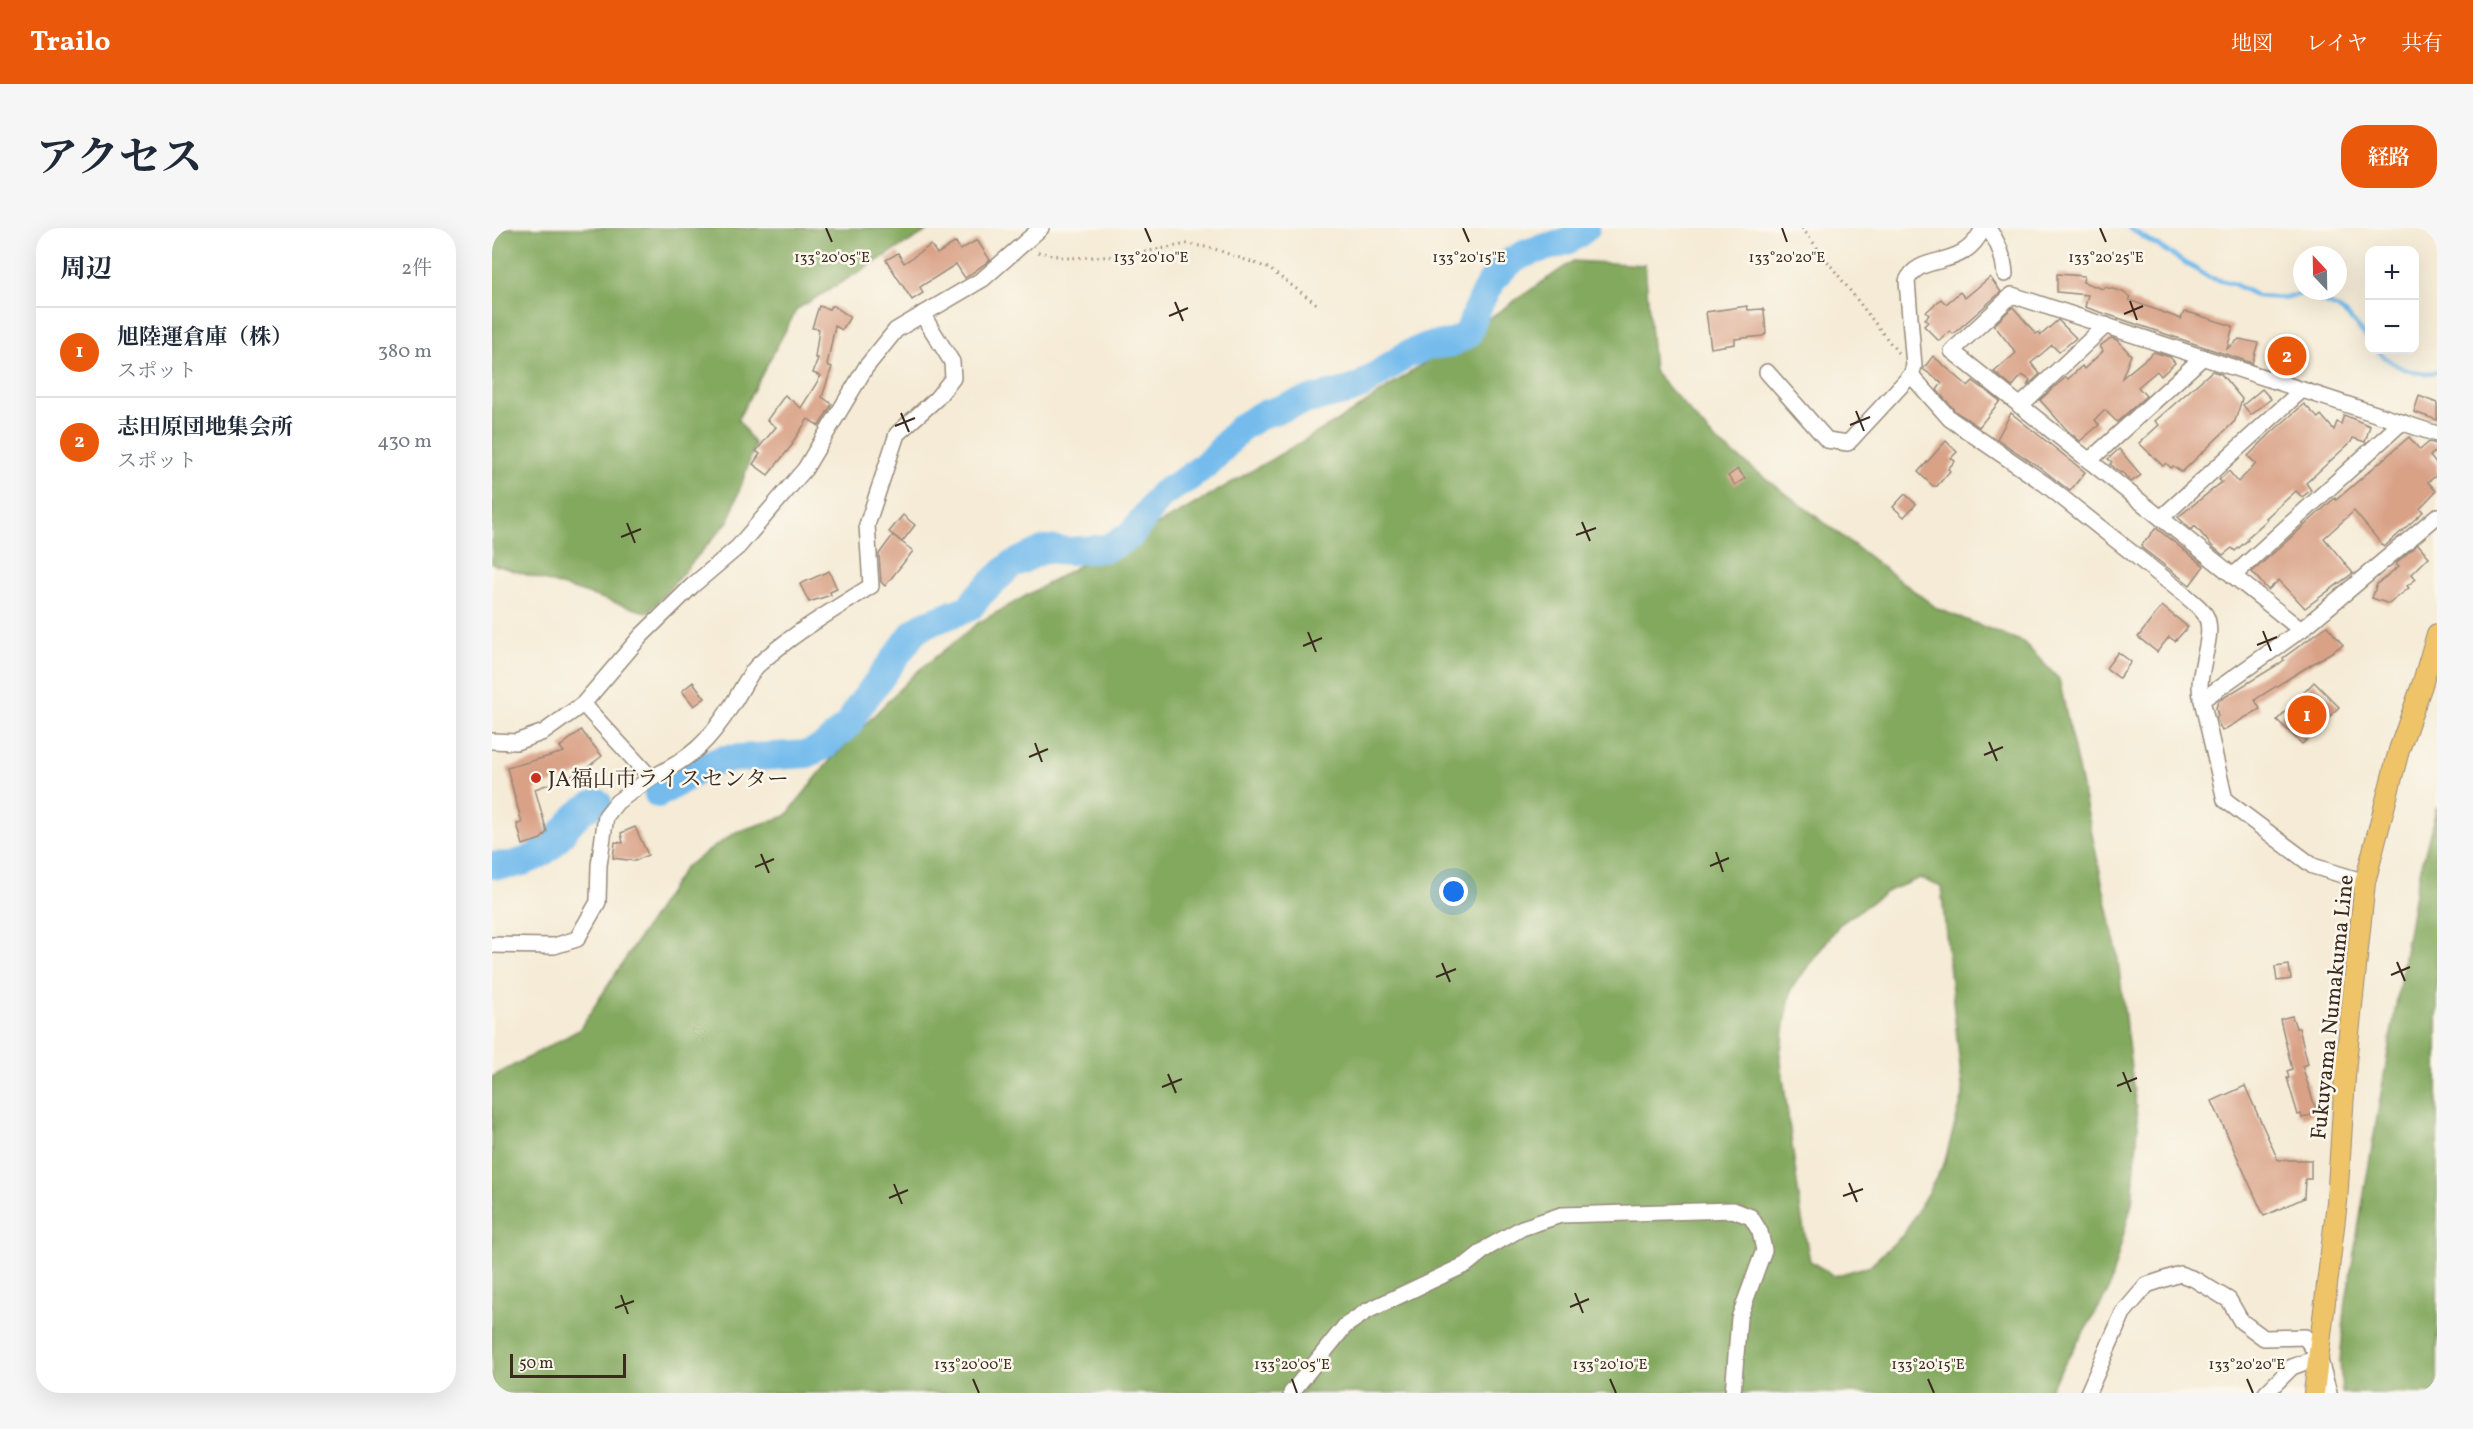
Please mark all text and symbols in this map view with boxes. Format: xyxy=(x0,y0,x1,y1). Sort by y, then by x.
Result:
text: Trailo xyxy=(30,23,111,62)
text: 地図 xyxy=(2231,30,2273,59)
text: レイヤ xyxy=(2306,30,2368,59)
text: 共有 xyxy=(2401,30,2443,59)
button: 経路 xyxy=(2341,125,2437,188)
text: アクセス xyxy=(36,131,203,190)
north arrow xyxy=(2293,246,2347,300)
map controls xyxy=(2365,246,2419,354)
button: + xyxy=(2365,246,2419,300)
text: 133°20'05"E xyxy=(794,248,870,269)
text: 133°20'10"E xyxy=(1114,248,1188,269)
text: 133°20'15"E xyxy=(1432,248,1506,269)
text: 133°20'20"E xyxy=(1749,248,1825,269)
text: 133°20'25"E xyxy=(2068,248,2144,269)
text: 周辺 xyxy=(60,252,112,288)
text: 2件 xyxy=(401,255,432,283)
button: − xyxy=(2365,300,2419,354)
text: 旭陸運倉庫（株） xyxy=(117,323,293,354)
pin: 2 xyxy=(2268,334,2306,378)
text: 1 xyxy=(75,338,84,366)
text: 380 m xyxy=(378,338,432,366)
text: スポット xyxy=(117,358,197,386)
text: 志田原団地集会所 xyxy=(117,413,293,444)
text: 2 xyxy=(74,428,85,456)
text: 430 m xyxy=(377,428,432,456)
text: スポット xyxy=(117,448,197,476)
pin: 1 xyxy=(2288,692,2326,738)
place label: JA福山市ライスセンター xyxy=(548,765,789,796)
marker: JA福山市ライスセンター xyxy=(529,771,543,785)
street label: Fukuyama Numakuma Line xyxy=(2304,873,2363,1141)
your location xyxy=(1439,877,1468,906)
scale bar xyxy=(510,1351,626,1378)
text: 50 m xyxy=(519,1353,553,1375)
text: 133°20'00"E xyxy=(934,1355,1012,1376)
text: 133°20'05"E xyxy=(1254,1355,1330,1376)
text: 133°20'10"E xyxy=(1573,1355,1647,1376)
text: 133°20'15"E xyxy=(1891,1355,1965,1376)
text: 133°20'20"E xyxy=(2209,1355,2285,1376)

